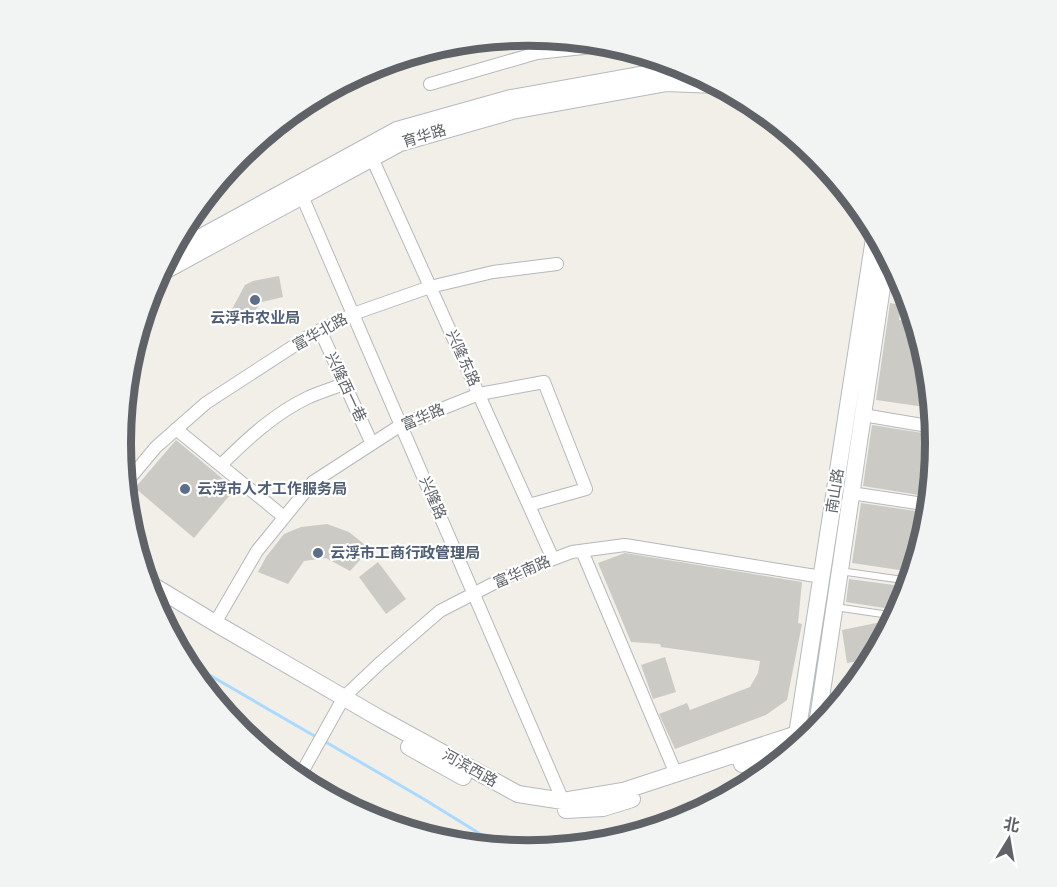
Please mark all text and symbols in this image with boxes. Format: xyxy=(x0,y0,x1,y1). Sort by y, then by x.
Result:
street label: 育华路 xyxy=(400,121,448,151)
marker: 云浮市农业局 xyxy=(248,293,262,307)
place label: 云浮市农业局 xyxy=(210,309,300,327)
street label: 富华北路 xyxy=(289,310,351,354)
street label: 兴隆东路 xyxy=(443,327,483,389)
street label: 兴隆西一巷 xyxy=(322,349,370,425)
street label: 富华路 xyxy=(399,400,447,434)
street label: 南山路 xyxy=(823,467,847,515)
street label: 兴隆路 xyxy=(416,474,450,522)
place label: 云浮市人才工作服务局 xyxy=(197,480,347,498)
marker: 云浮市人才工作服务局 xyxy=(178,482,192,496)
place label: 云浮市工商行政管理局 xyxy=(330,544,480,562)
marker: 云浮市工商行政管理局 xyxy=(311,546,325,560)
street label: 富华南路 xyxy=(491,552,553,592)
street label: 河滨西路 xyxy=(439,746,501,790)
north arrow xyxy=(979,809,1039,869)
text: 北 xyxy=(1002,814,1021,836)

